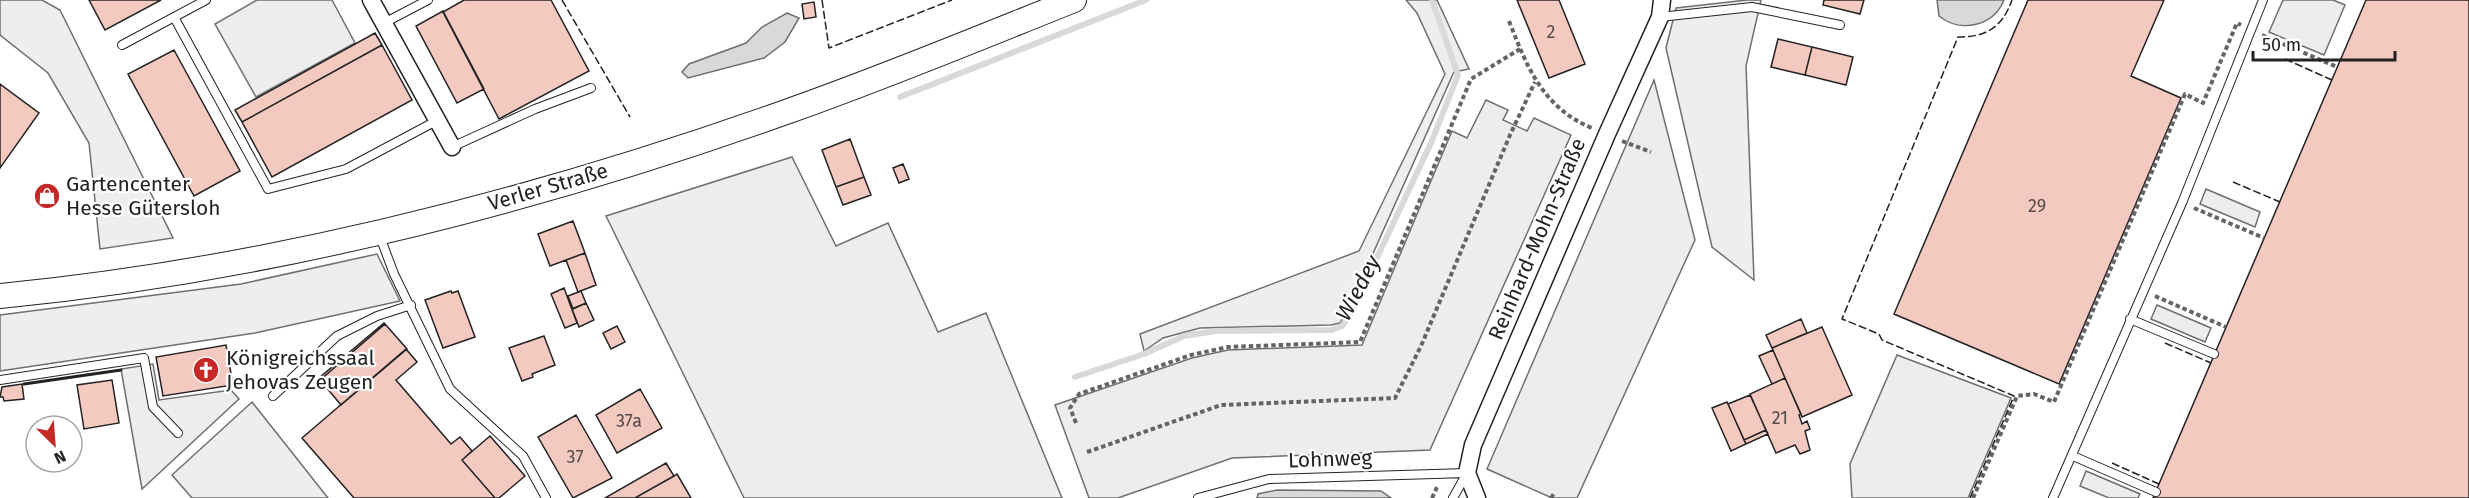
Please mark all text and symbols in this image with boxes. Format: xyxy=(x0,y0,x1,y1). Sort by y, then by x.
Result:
house number: 2 xyxy=(1547,21,1556,43)
scale bar xyxy=(2253,24,2396,62)
text: 50 m xyxy=(2262,34,2301,56)
street label: Reinhard-Mohn-Straße xyxy=(1483,134,1591,344)
street label: Verler Straße xyxy=(485,157,611,217)
place label: Gartencenter Hesse Gütersloh xyxy=(66,171,221,221)
shop icon: Gartencenter Hesse Gütersloh xyxy=(32,181,62,211)
house number: 29 xyxy=(2028,195,2046,217)
water label: Wiedey xyxy=(1330,249,1387,325)
place label: Königreichssaal Jehovas Zeugen xyxy=(226,345,375,395)
church icon: Königreichssaal Jehovas Zeugen xyxy=(191,355,221,385)
house number: 21 xyxy=(1772,407,1788,429)
house number: 37a xyxy=(616,410,642,432)
north arrow xyxy=(24,414,84,474)
street label: Lohnweg xyxy=(1287,445,1373,473)
text: N xyxy=(51,446,69,468)
house number: 37 xyxy=(567,446,583,468)

